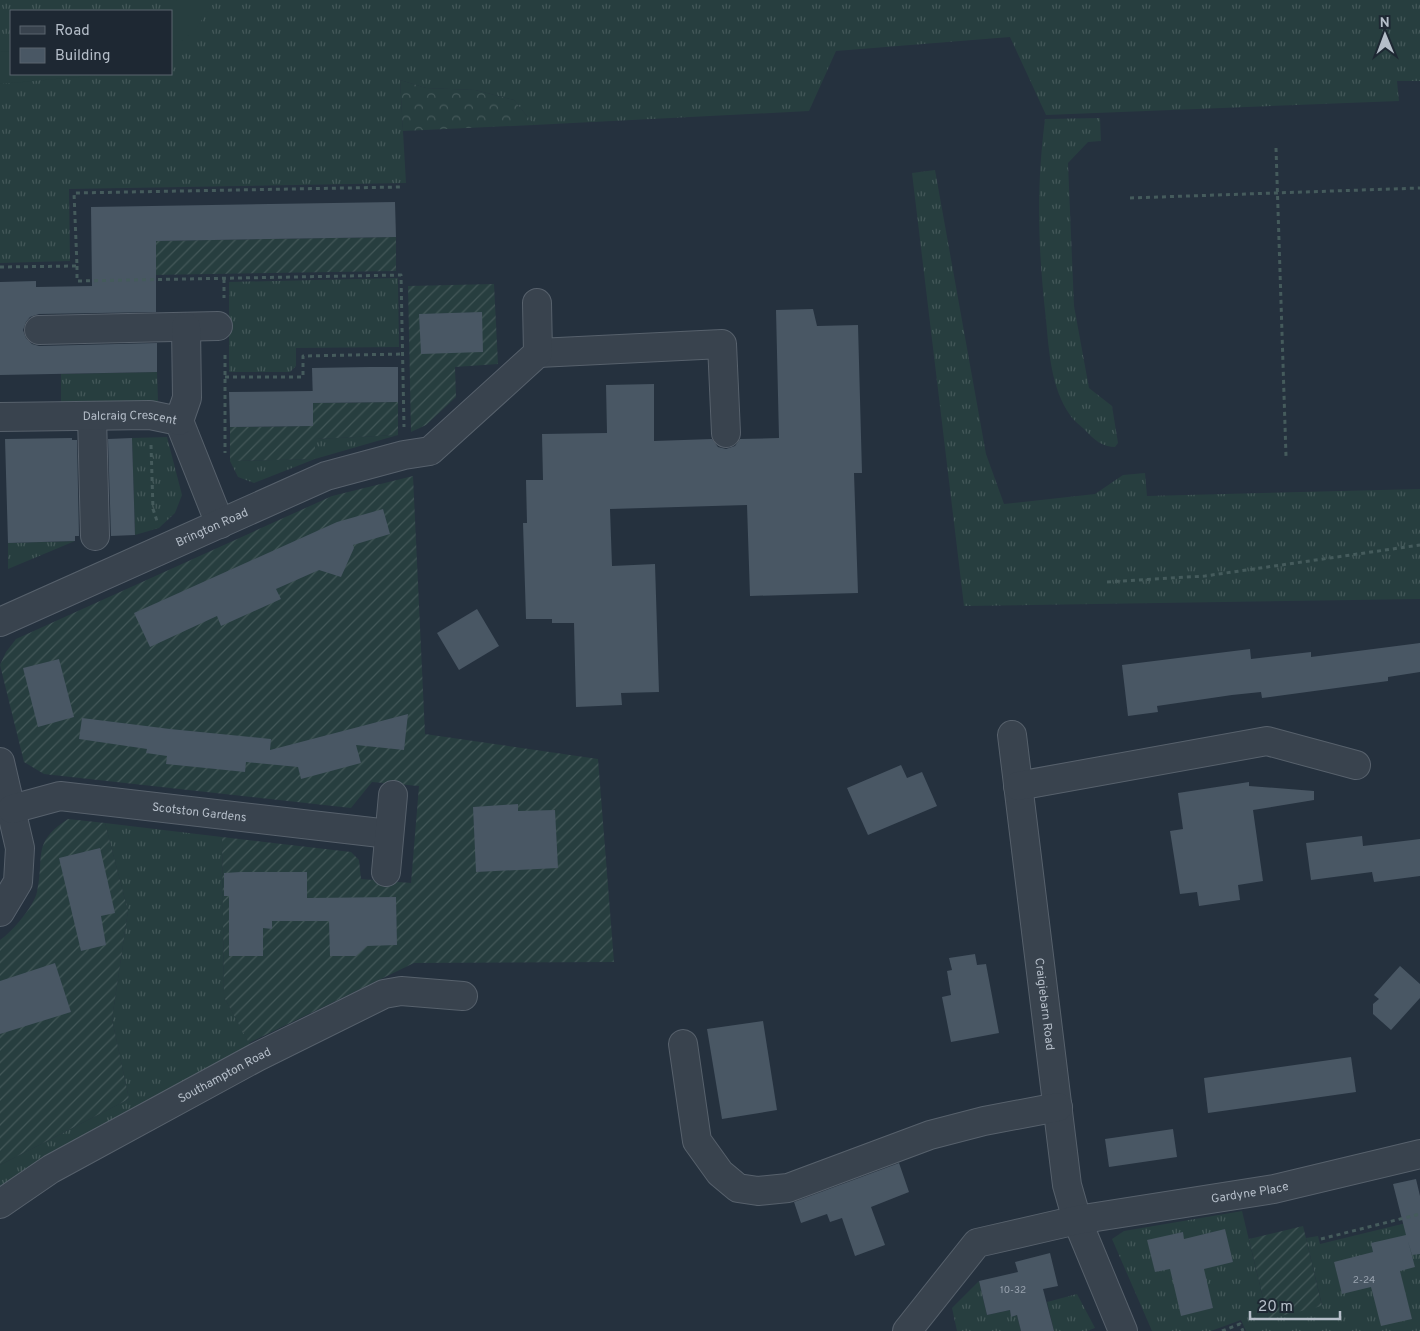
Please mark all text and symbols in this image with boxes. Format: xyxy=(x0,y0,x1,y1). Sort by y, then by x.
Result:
legend xyxy=(10,10,172,75)
north arrow xyxy=(1360,10,1410,60)
text: N xyxy=(1380,15,1390,32)
text: Road xyxy=(55,22,90,41)
text: Building xyxy=(55,47,110,66)
street label: Dalcraig Crescent xyxy=(83,408,178,429)
street label: Brington Road xyxy=(173,505,251,551)
street label: Scotston Gardens xyxy=(151,800,247,826)
street label: Craigiebarn Road xyxy=(1030,957,1057,1051)
street label: Southampton Road xyxy=(175,1044,274,1107)
street label: Gardyne Place xyxy=(1210,1179,1290,1208)
house number: 2-24 xyxy=(1353,1274,1375,1287)
house number: 10-32 xyxy=(1000,1284,1026,1297)
scale bar xyxy=(1250,1288,1340,1320)
text: 20 m xyxy=(1258,1298,1293,1317)

